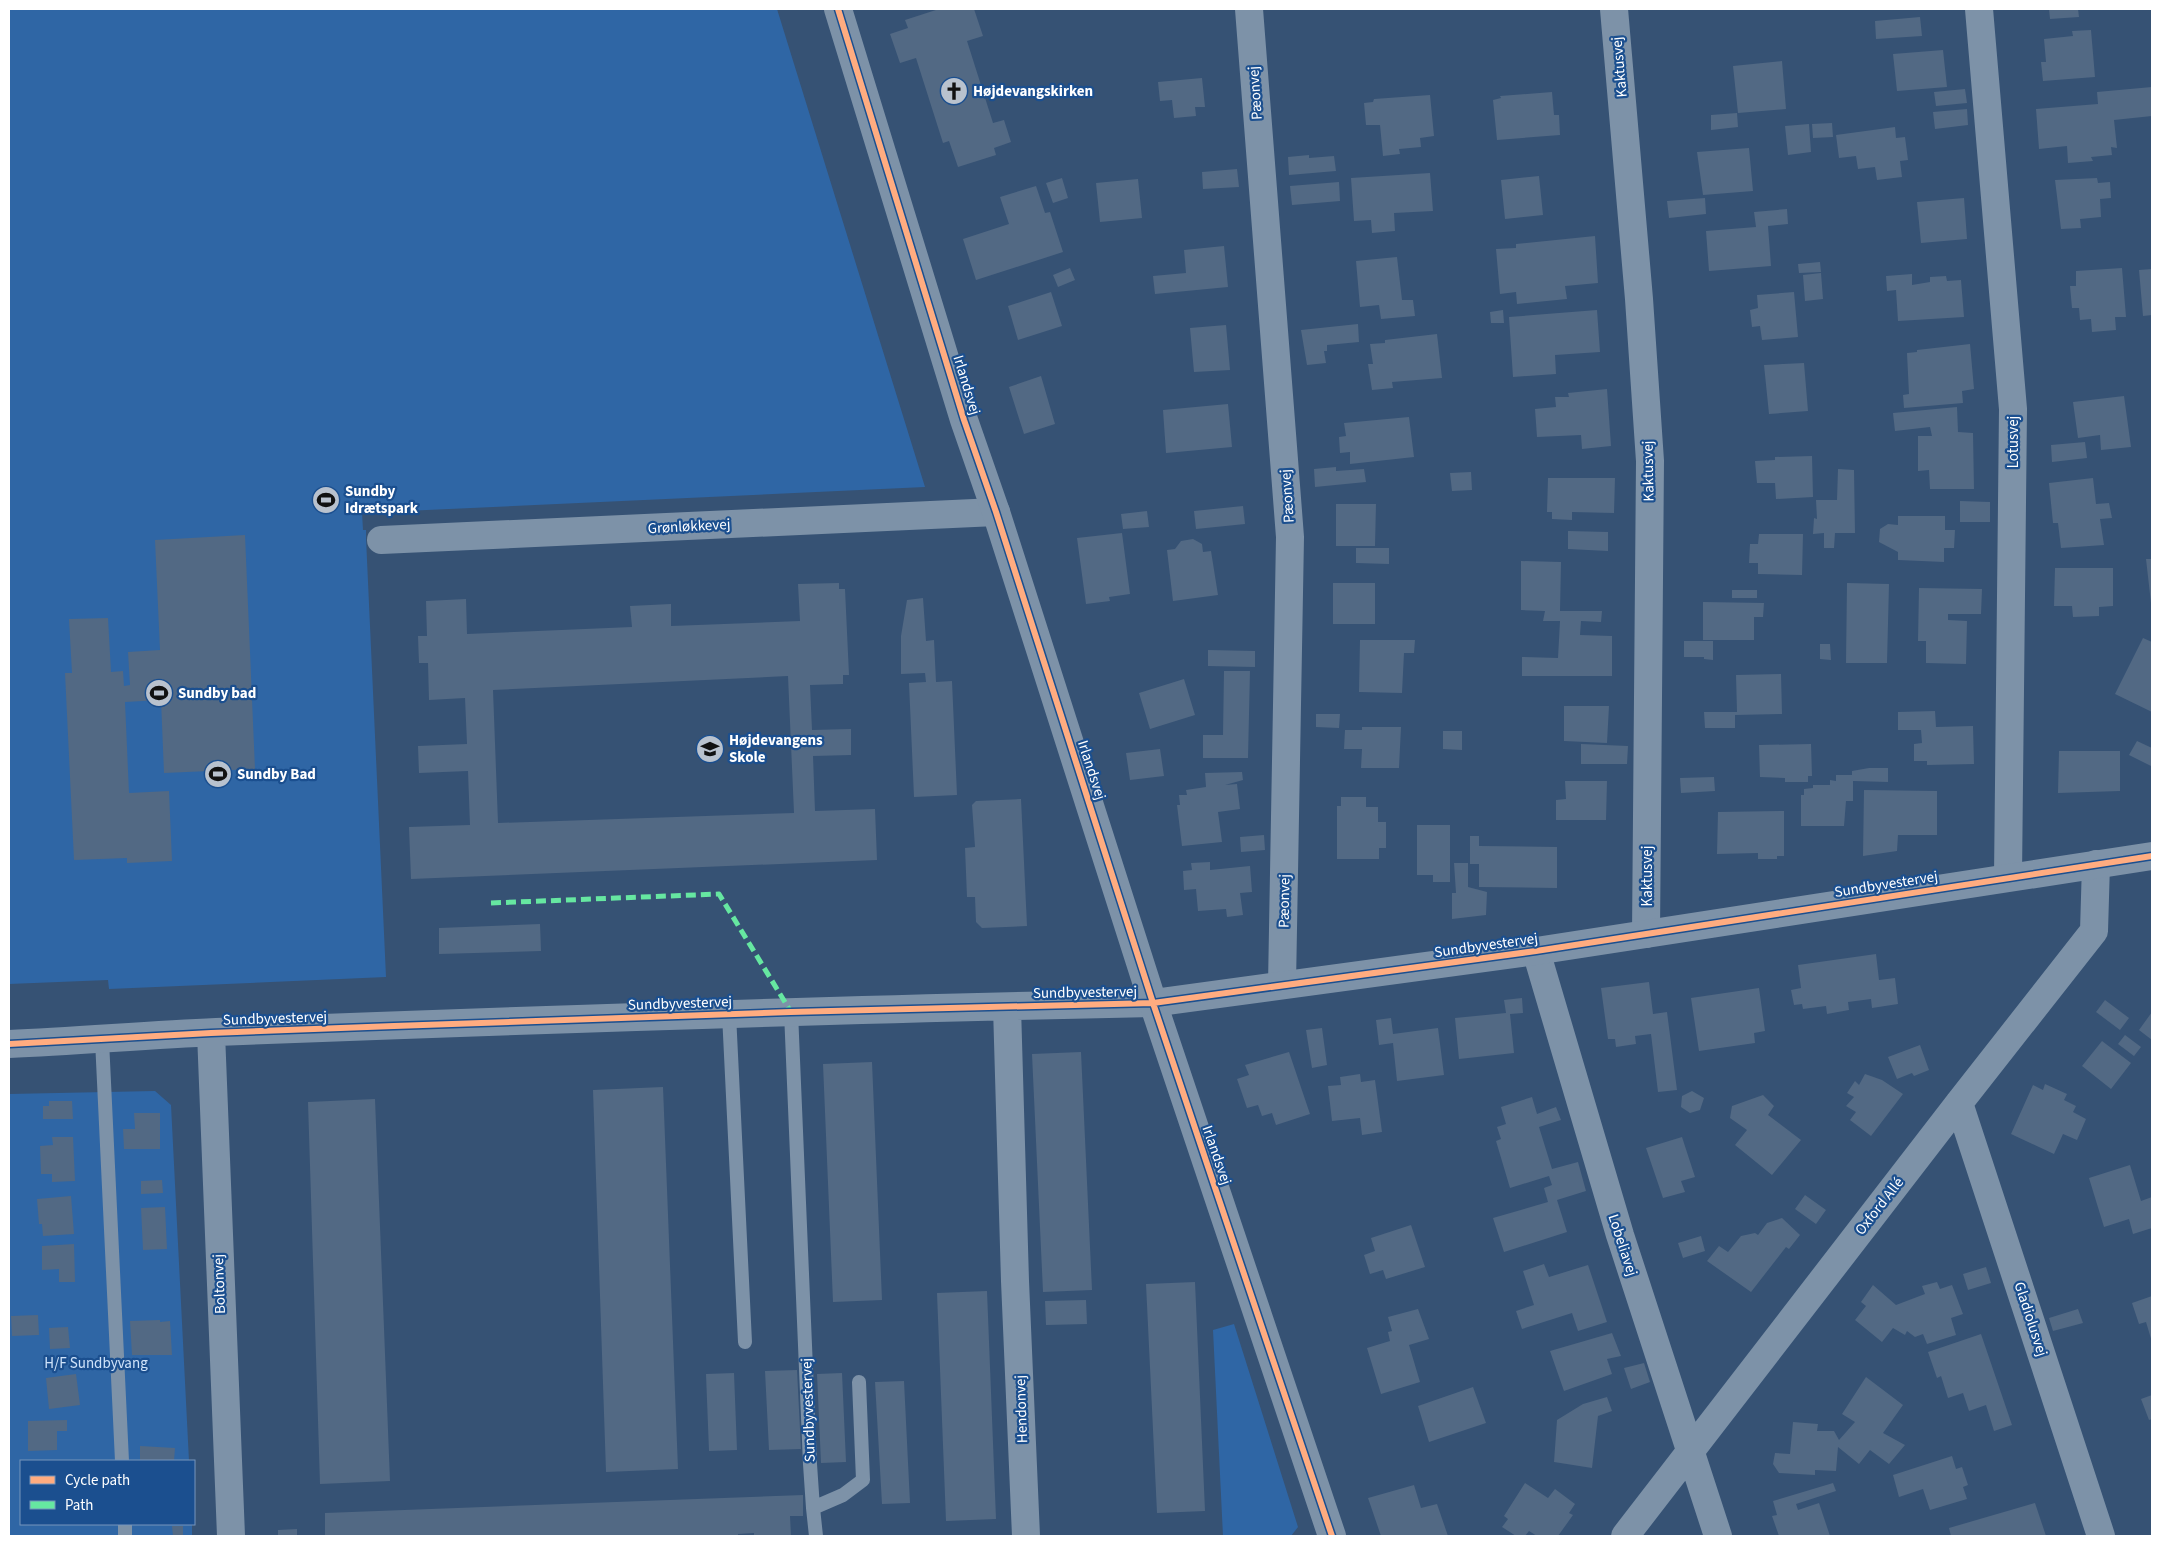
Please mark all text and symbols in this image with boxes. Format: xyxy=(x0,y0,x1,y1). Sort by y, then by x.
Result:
street label: Kaktusvej xyxy=(1606,36,1633,98)
street label: Pæonvej xyxy=(1243,65,1268,121)
church icon: Højdevangskirken xyxy=(939,76,969,106)
place label: Højdevangskirken xyxy=(973,81,1093,102)
street label: Irlandsvej xyxy=(947,353,986,418)
street label: Lotusvej xyxy=(2003,416,2024,468)
street label: Kaktusvej xyxy=(1637,440,1660,502)
street label: Pæonvej xyxy=(1275,468,1300,524)
place label: Sundby Idrætspark xyxy=(345,481,419,519)
sports icon: Sundby Idrætspark xyxy=(311,485,341,515)
street label: Grønløkkevej xyxy=(647,514,731,539)
sports icon: Sundby bad xyxy=(144,678,174,708)
place label: Sundby bad xyxy=(178,683,256,704)
place label: Højdevangens Skole xyxy=(729,730,823,768)
school or university icon: Højdevangens Skole xyxy=(695,734,725,764)
street label: Irlandsvej xyxy=(1072,738,1111,803)
sports icon: Sundby Bad xyxy=(203,759,233,789)
place label: Sundby Bad xyxy=(237,764,316,785)
street label: Kaktusvej xyxy=(1637,846,1658,906)
street label: Sundbyvestervej xyxy=(1833,866,1939,903)
street label: Pæonvej xyxy=(1274,874,1295,928)
street label: Sundbyvestervej xyxy=(1433,928,1539,963)
street label: Sundbyvestervej xyxy=(1033,981,1137,1004)
street label: Sundbyvestervej xyxy=(628,991,733,1016)
street label: Sundbyvestervej xyxy=(223,1006,328,1031)
street label: Irlandsvej xyxy=(1197,1123,1236,1188)
street label: Oxford Allé xyxy=(1850,1173,1909,1240)
street label: Lobeliavej xyxy=(1603,1211,1642,1279)
street label: Boltonvej xyxy=(208,1254,231,1314)
street label: Gladiolusvej xyxy=(2009,1279,2052,1359)
park label: H/F Sundbyvang xyxy=(44,1353,148,1374)
street label: Sundbyvestervej xyxy=(796,1357,821,1462)
street label: Hendonvej xyxy=(1010,1375,1033,1443)
legend xyxy=(20,1460,195,1525)
text: Cycle path xyxy=(65,1470,130,1491)
text: Path xyxy=(65,1495,93,1516)

